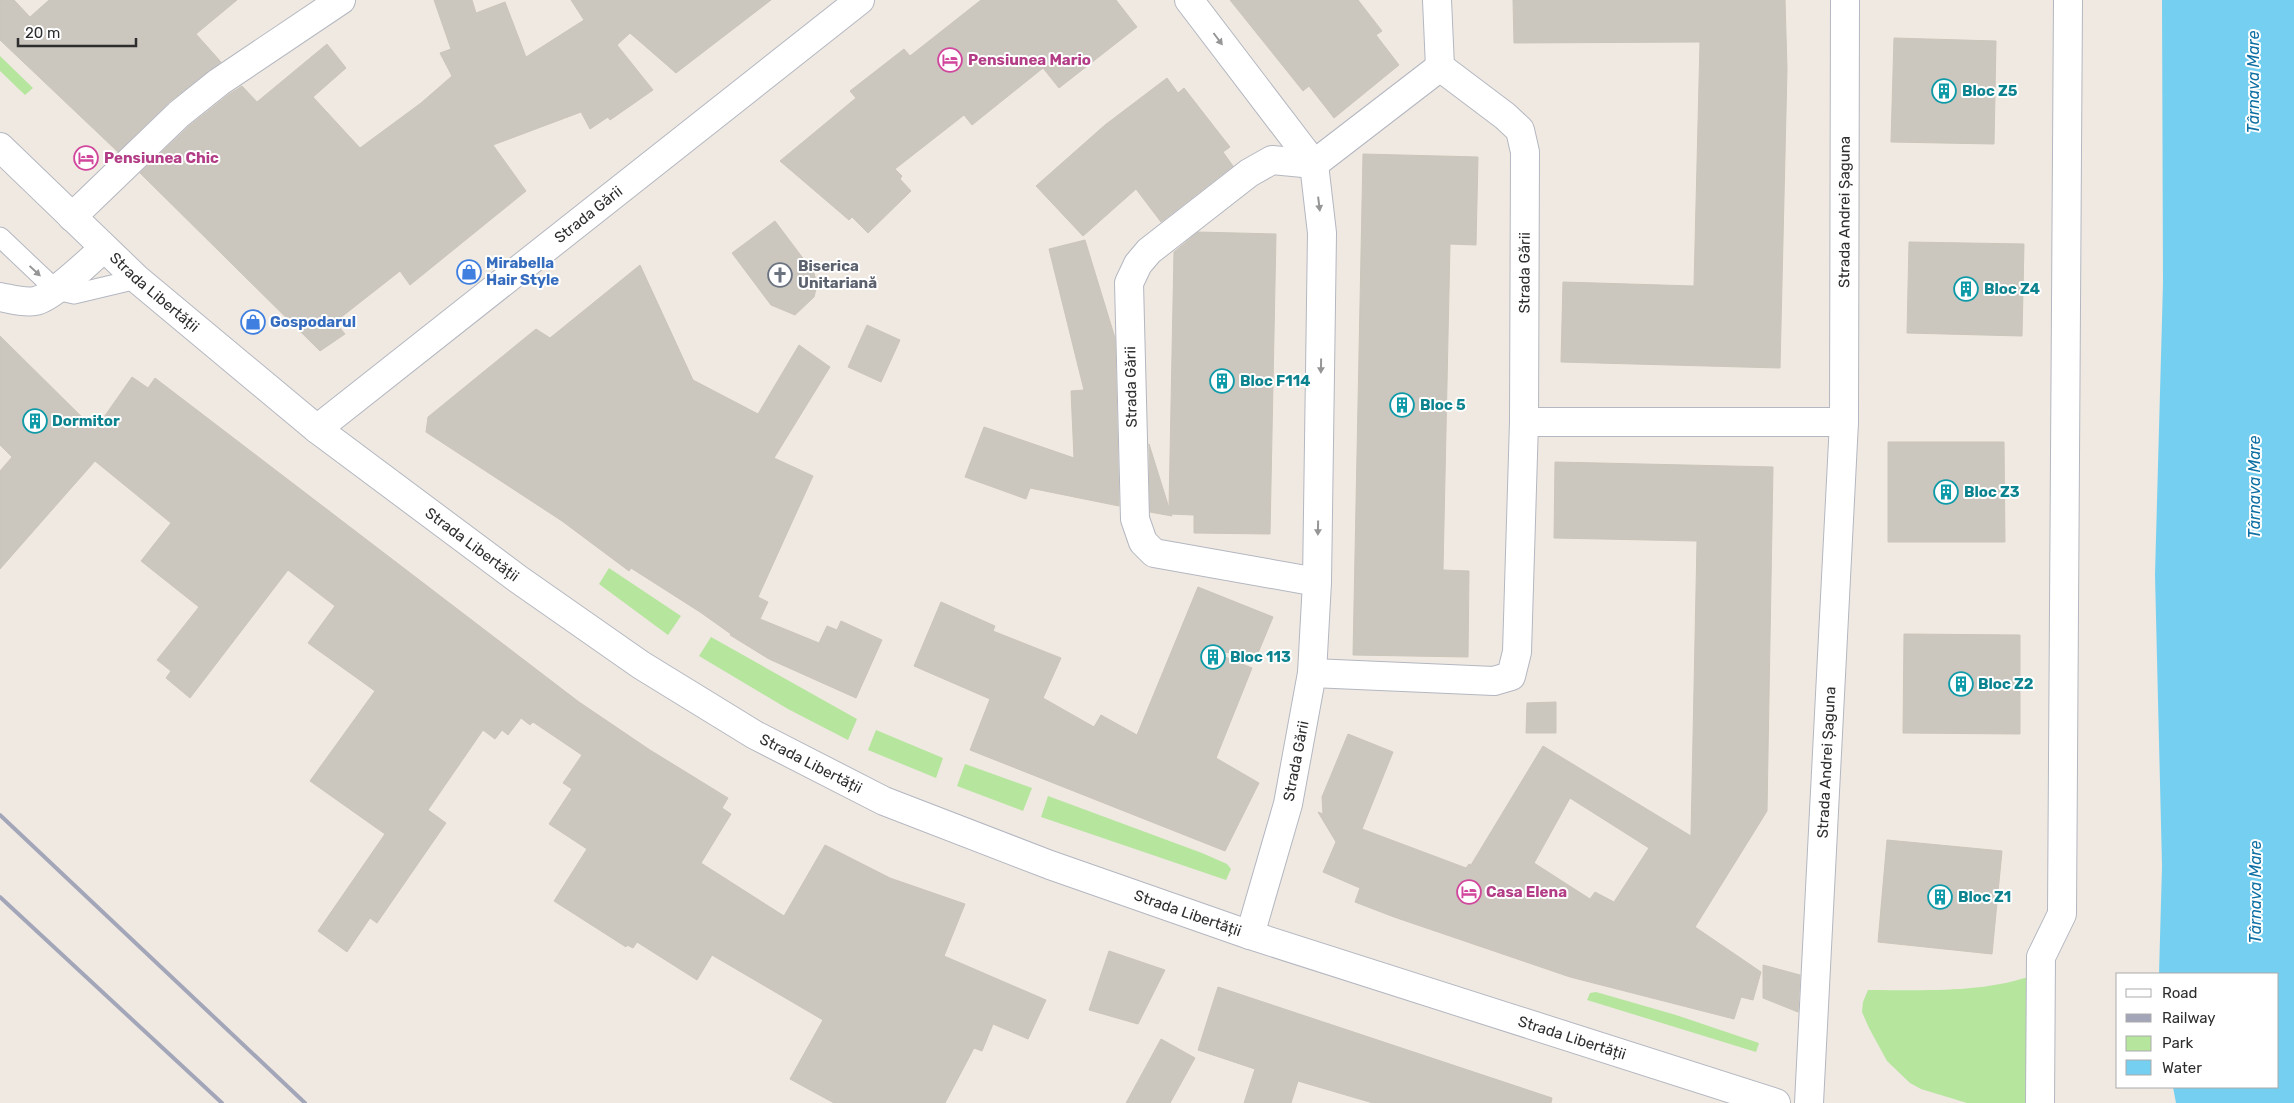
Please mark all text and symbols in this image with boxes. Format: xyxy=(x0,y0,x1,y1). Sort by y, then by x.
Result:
scale bar xyxy=(18,15,135,47)
text: 20 m xyxy=(25,24,60,42)
water label: Târnava Mare xyxy=(2244,30,2263,134)
one-way arrow xyxy=(1213,32,1223,46)
hotel icon: Pensiunea Mario xyxy=(937,47,963,73)
place label: Pensiunea Mario xyxy=(968,51,1091,69)
building icon: Bloc Z5 xyxy=(1931,78,1957,104)
place label: Bloc Z5 xyxy=(1962,82,2018,100)
street label: Strada Andrei Șaguna xyxy=(1835,136,1854,288)
hotel icon: Pensiunea Chic xyxy=(73,145,99,171)
place label: Pensiunea Chic xyxy=(104,149,219,167)
street label: Strada Gării xyxy=(551,182,626,247)
one-way arrow xyxy=(1315,196,1323,212)
street label: Strada Gării xyxy=(1515,232,1534,314)
street label: Strada Libertății xyxy=(106,249,203,336)
place label: Mirabella Hair Style xyxy=(486,254,559,289)
place label: Biserica Unitariană xyxy=(798,257,877,292)
shop icon: Mirabella Hair Style xyxy=(456,259,482,285)
church icon: Biserica Unitariană xyxy=(767,262,793,288)
one-way arrow xyxy=(29,265,41,277)
building icon: Bloc Z4 xyxy=(1953,276,1979,302)
place label: Bloc Z4 xyxy=(1984,280,2040,298)
shop icon: Gospodarul xyxy=(240,309,266,335)
place label: Gospodarul xyxy=(270,313,356,331)
street label: Strada Gării xyxy=(1121,346,1141,428)
one-way arrow xyxy=(1316,358,1324,374)
building icon: Bloc F114 xyxy=(1209,368,1235,394)
place label: Bloc F114 xyxy=(1240,372,1311,390)
building icon: Bloc 5 xyxy=(1389,392,1415,418)
place label: Bloc 5 xyxy=(1420,396,1466,414)
building icon: Dormitor xyxy=(22,408,48,434)
place label: Dormitor xyxy=(52,412,120,430)
water label: Târnava Mare xyxy=(2245,435,2264,539)
building icon: Bloc Z3 xyxy=(1933,479,1959,505)
place label: Bloc Z3 xyxy=(1964,483,2020,501)
street label: Strada Libertății xyxy=(422,504,522,586)
one-way arrow xyxy=(1314,521,1322,537)
building icon: Bloc 113 xyxy=(1200,644,1226,670)
place label: Bloc 113 xyxy=(1230,648,1291,666)
building icon: Bloc Z2 xyxy=(1948,671,1974,697)
place label: Bloc Z2 xyxy=(1978,675,2034,693)
street label: Strada Andrei Șaguna xyxy=(1814,686,1839,839)
street label: Strada Gării xyxy=(1279,719,1313,803)
street label: Strada Libertății xyxy=(757,730,865,797)
water label: Târnava Mare xyxy=(2246,840,2265,944)
hotel icon: Casa Elena xyxy=(1456,879,1482,905)
place label: Casa Elena xyxy=(1486,883,1567,901)
building icon: Bloc Z1 xyxy=(1927,884,1953,910)
street label: Strada Libertății xyxy=(1132,886,1244,940)
place label: Bloc Z1 xyxy=(1958,888,2011,906)
legend xyxy=(2116,973,2279,1088)
text: Road xyxy=(2162,984,2198,1002)
text: Railway xyxy=(2162,1009,2216,1027)
street label: Strada Libertății xyxy=(1516,1012,1628,1064)
text: Park xyxy=(2162,1034,2193,1052)
text: Water xyxy=(2162,1059,2202,1077)

